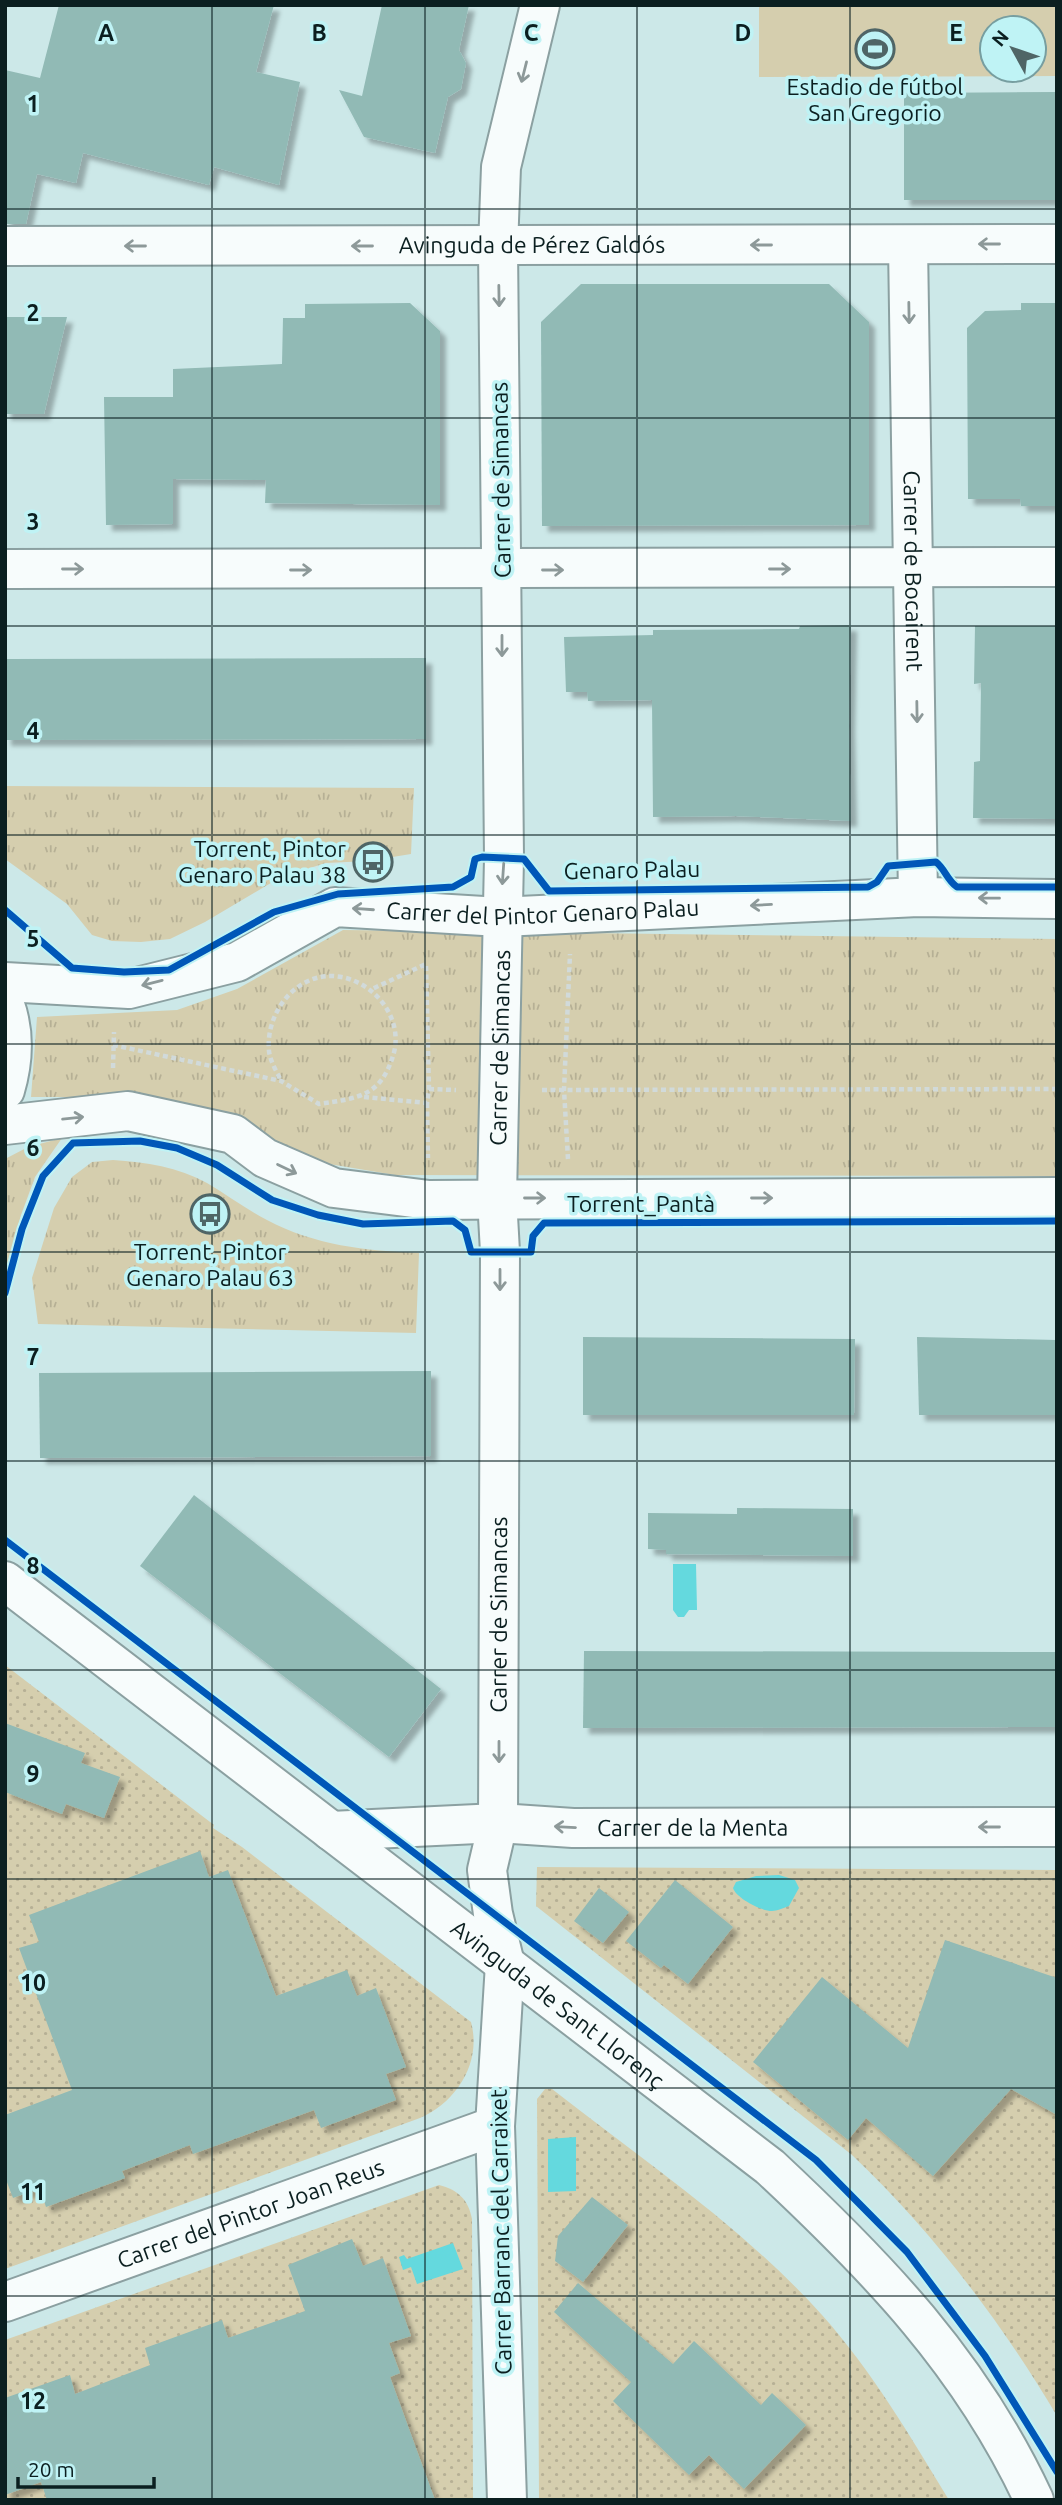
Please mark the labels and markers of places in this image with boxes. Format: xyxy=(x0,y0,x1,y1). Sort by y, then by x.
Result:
sports icon: Estadio de fútbol San Gregorio xyxy=(854,28,896,70)
place label: Estadio de fútbol San Gregorio xyxy=(787,74,963,125)
place label: Torrent, Pintor Genaro Palau 38 xyxy=(178,836,346,887)
bus stop icon: Torrent, Pintor Genaro Palau 38 xyxy=(352,841,394,883)
bus stop icon: Torrent, Pintor Genaro Palau 63 xyxy=(189,1193,231,1235)
place label: Torrent, Pintor Genaro Palau 63 xyxy=(126,1239,294,1290)

